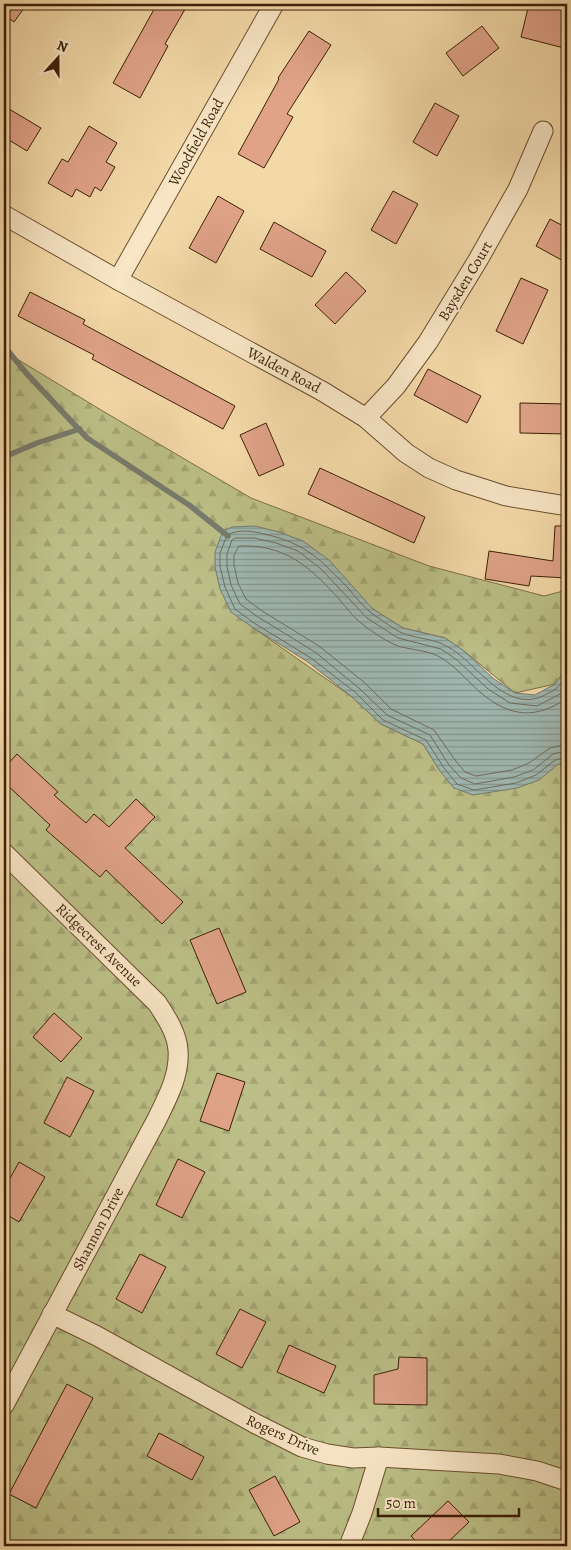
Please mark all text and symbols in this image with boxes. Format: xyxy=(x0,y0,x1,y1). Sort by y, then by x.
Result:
north arrow xyxy=(32,32,82,82)
text: N xyxy=(54,36,71,57)
street label: Woodfield Road xyxy=(163,94,229,190)
street label: Baysden Court xyxy=(433,237,497,325)
street label: Walden Road xyxy=(243,342,325,398)
street label: Ridgecrest Avenue xyxy=(51,899,147,992)
street label: Shannon Drive xyxy=(68,1184,128,1274)
street label: Rogers Drive xyxy=(243,1410,323,1460)
scale bar xyxy=(378,1485,520,1517)
text: 50 m xyxy=(386,1493,416,1513)

